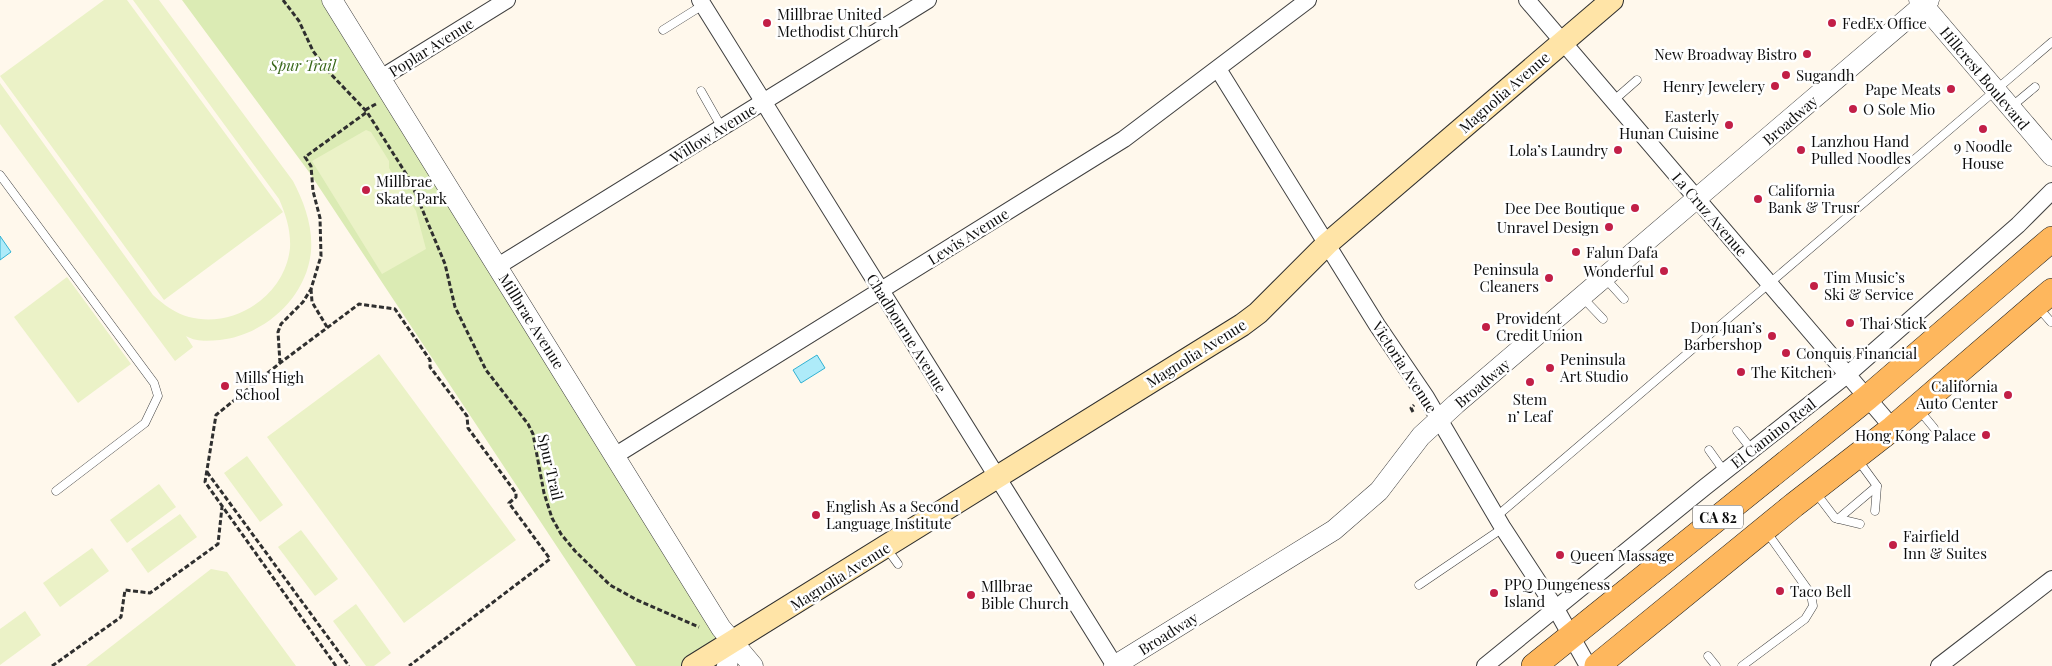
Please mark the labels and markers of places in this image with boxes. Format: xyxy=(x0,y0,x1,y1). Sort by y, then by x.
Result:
place label: Millbrae United Methodist Church xyxy=(777,4,899,41)
place label: FedEx Office xyxy=(1842,13,1927,33)
marker: Millbrae United Methodist Church xyxy=(761,17,773,29)
marker: FedEx Office xyxy=(1826,17,1838,29)
place label: New Broadway Bistro xyxy=(1654,44,1797,64)
marker: New Broadway Bistro xyxy=(1801,48,1813,60)
place label: Sugandh xyxy=(1796,65,1855,85)
marker: Sugandh xyxy=(1780,69,1792,81)
place label: Henry Jewelery xyxy=(1663,76,1765,96)
place label: Pape Meats xyxy=(1865,79,1941,99)
marker: Henry Jewelery xyxy=(1769,80,1781,92)
marker: Pape Meats xyxy=(1945,83,1957,95)
place label: O Sole Mio xyxy=(1863,99,1935,119)
marker: O Sole Mio xyxy=(1847,103,1859,115)
place label: Easterly Hunan Cuisine xyxy=(1619,106,1719,143)
marker: Easterly Hunan Cuisine xyxy=(1723,119,1735,131)
marker: 9 Noodle House xyxy=(1977,123,1989,135)
place label: Lanzhou Hand Pulled Noodles xyxy=(1811,131,1911,168)
place label: 9 Noodle House xyxy=(1954,136,2012,173)
place label: Lola’s Laundry xyxy=(1509,140,1608,160)
marker: Lola’s Laundry xyxy=(1612,144,1624,156)
marker: Lanzhou Hand Pulled Noodles xyxy=(1795,144,1807,156)
place label: Millbrae Skate Park xyxy=(376,171,448,208)
place label: California Bank & Trusr xyxy=(1768,180,1860,217)
marker: Millbrae Skate Park xyxy=(360,184,372,196)
marker: California Bank & Trusr xyxy=(1752,193,1764,205)
place label: Dee Dee Boutique xyxy=(1505,198,1625,218)
marker: Dee Dee Boutique xyxy=(1629,202,1641,214)
place label: Unravel Design xyxy=(1497,217,1599,237)
marker: Unravel Design xyxy=(1603,221,1615,233)
place label: Falun Dafa xyxy=(1586,242,1659,262)
marker: Falun Dafa xyxy=(1570,246,1582,258)
place label: Peninsula Cleaners xyxy=(1473,259,1540,296)
place label: Wonderful xyxy=(1582,261,1654,281)
marker: Wonderful xyxy=(1658,265,1670,277)
place label: Tim Music’s Ski & Service xyxy=(1824,267,1914,304)
marker: Peninsula Cleaners xyxy=(1543,272,1555,284)
marker: Tim Music’s Ski & Service xyxy=(1808,280,1820,292)
place label: Provident Credit Union xyxy=(1496,308,1583,345)
place label: Thai Stick xyxy=(1860,313,1928,333)
place label: Don Juan’s Barbershop xyxy=(1684,317,1762,354)
marker: Thai Stick xyxy=(1844,317,1856,329)
marker: Provident Credit Union xyxy=(1480,321,1492,333)
marker: Don Juan’s Barbershop xyxy=(1766,330,1778,342)
place label: Conquis Financial xyxy=(1796,343,1917,363)
marker: Conquis Financial xyxy=(1780,347,1792,359)
place label: Peninsula Art Studio xyxy=(1559,349,1628,386)
marker: Peninsula Art Studio xyxy=(1544,362,1556,374)
place label: The Kitchen xyxy=(1751,362,1833,382)
marker: The Kitchen xyxy=(1735,366,1747,378)
place label: Mills High School xyxy=(235,367,304,404)
marker: Stem n’ Leaf xyxy=(1524,376,1536,388)
place label: California Auto Center xyxy=(1916,376,1999,413)
marker: Mills High School xyxy=(219,380,231,392)
place label: Stem n’ Leaf xyxy=(1508,389,1553,426)
marker: California Auto Center xyxy=(2002,389,2014,401)
place label: Hong Kong Palace xyxy=(1855,425,1976,445)
marker: Hong Kong Palace xyxy=(1980,429,1992,441)
place label: English As a Second Language Institute xyxy=(826,496,959,533)
marker: English As a Second Language Institute xyxy=(810,509,822,521)
place label: Fairfield Inn & Suites xyxy=(1903,526,1987,563)
marker: Fairfield Inn & Suites xyxy=(1887,539,1899,551)
place label: Queen Massage xyxy=(1570,545,1674,565)
marker: Queen Massage xyxy=(1554,549,1566,561)
place label: PPQ Dungeness Island xyxy=(1504,574,1610,611)
place label: Mllbrae Bible Church xyxy=(981,576,1069,613)
place label: Taco Bell xyxy=(1790,581,1851,601)
marker: Taco Bell xyxy=(1774,585,1786,597)
marker: PPQ Dungeness Island xyxy=(1488,587,1500,599)
marker: Mllbrae Bible Church xyxy=(965,589,977,601)

